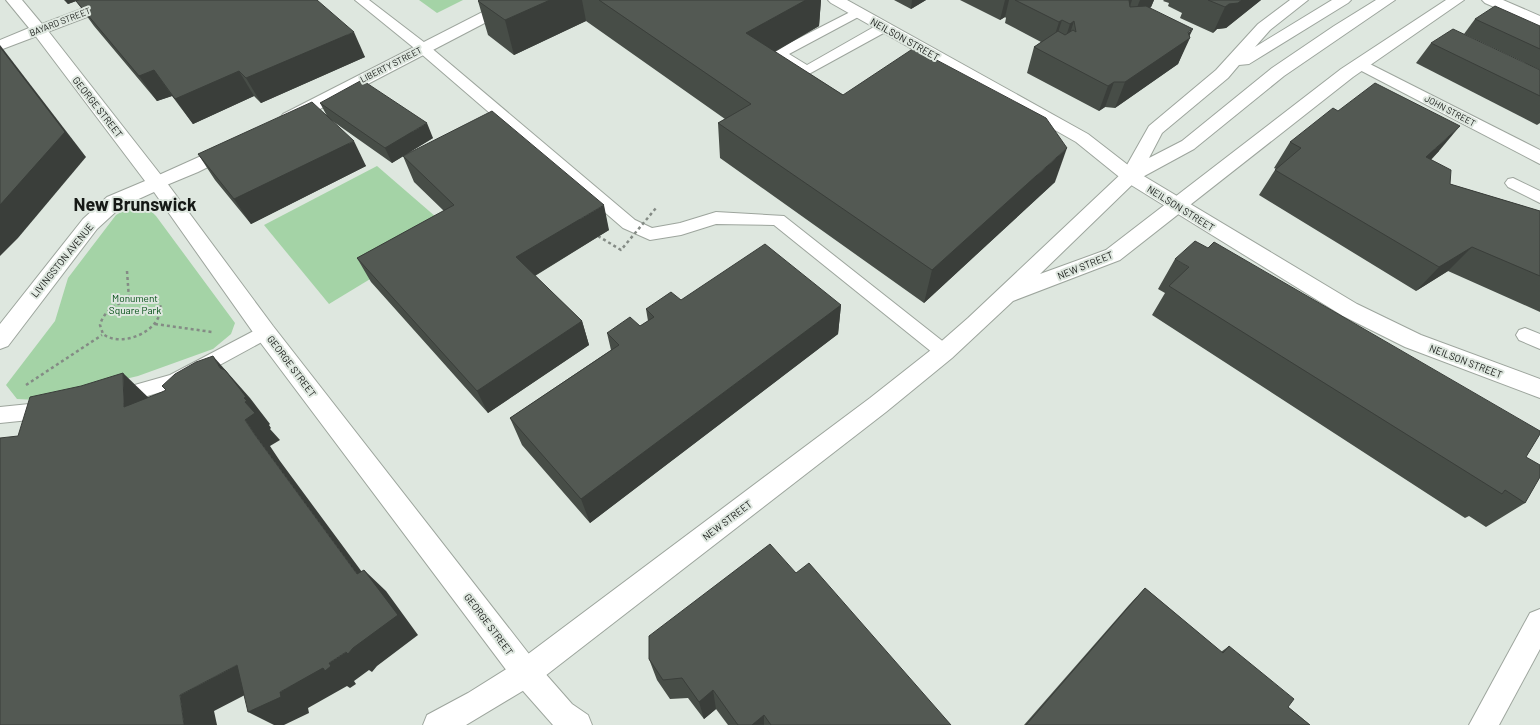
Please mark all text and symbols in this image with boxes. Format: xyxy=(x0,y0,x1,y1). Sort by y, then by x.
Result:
street label: BAYARD STREET xyxy=(28,5,92,38)
street label: NEILSON STREET xyxy=(868,15,942,63)
street label: LIBERTY STREET xyxy=(358,44,423,85)
street label: GEORGE STREET xyxy=(71,74,126,140)
street label: JOHN STREET xyxy=(1423,93,1478,129)
street label: NEILSON STREET xyxy=(1145,183,1217,234)
district label: New Brunswick xyxy=(73,193,197,215)
street label: LIVINGSTON AVENUE xyxy=(28,220,96,300)
street label: NEW STREET xyxy=(1055,248,1115,282)
park label: Monument Square Park xyxy=(109,292,161,316)
street label: GEORGE STREET xyxy=(265,333,319,399)
street label: NEILSON STREET xyxy=(1428,342,1504,381)
street label: NEW STREET xyxy=(700,497,754,542)
street label: GEORGE STREET xyxy=(462,591,516,657)

